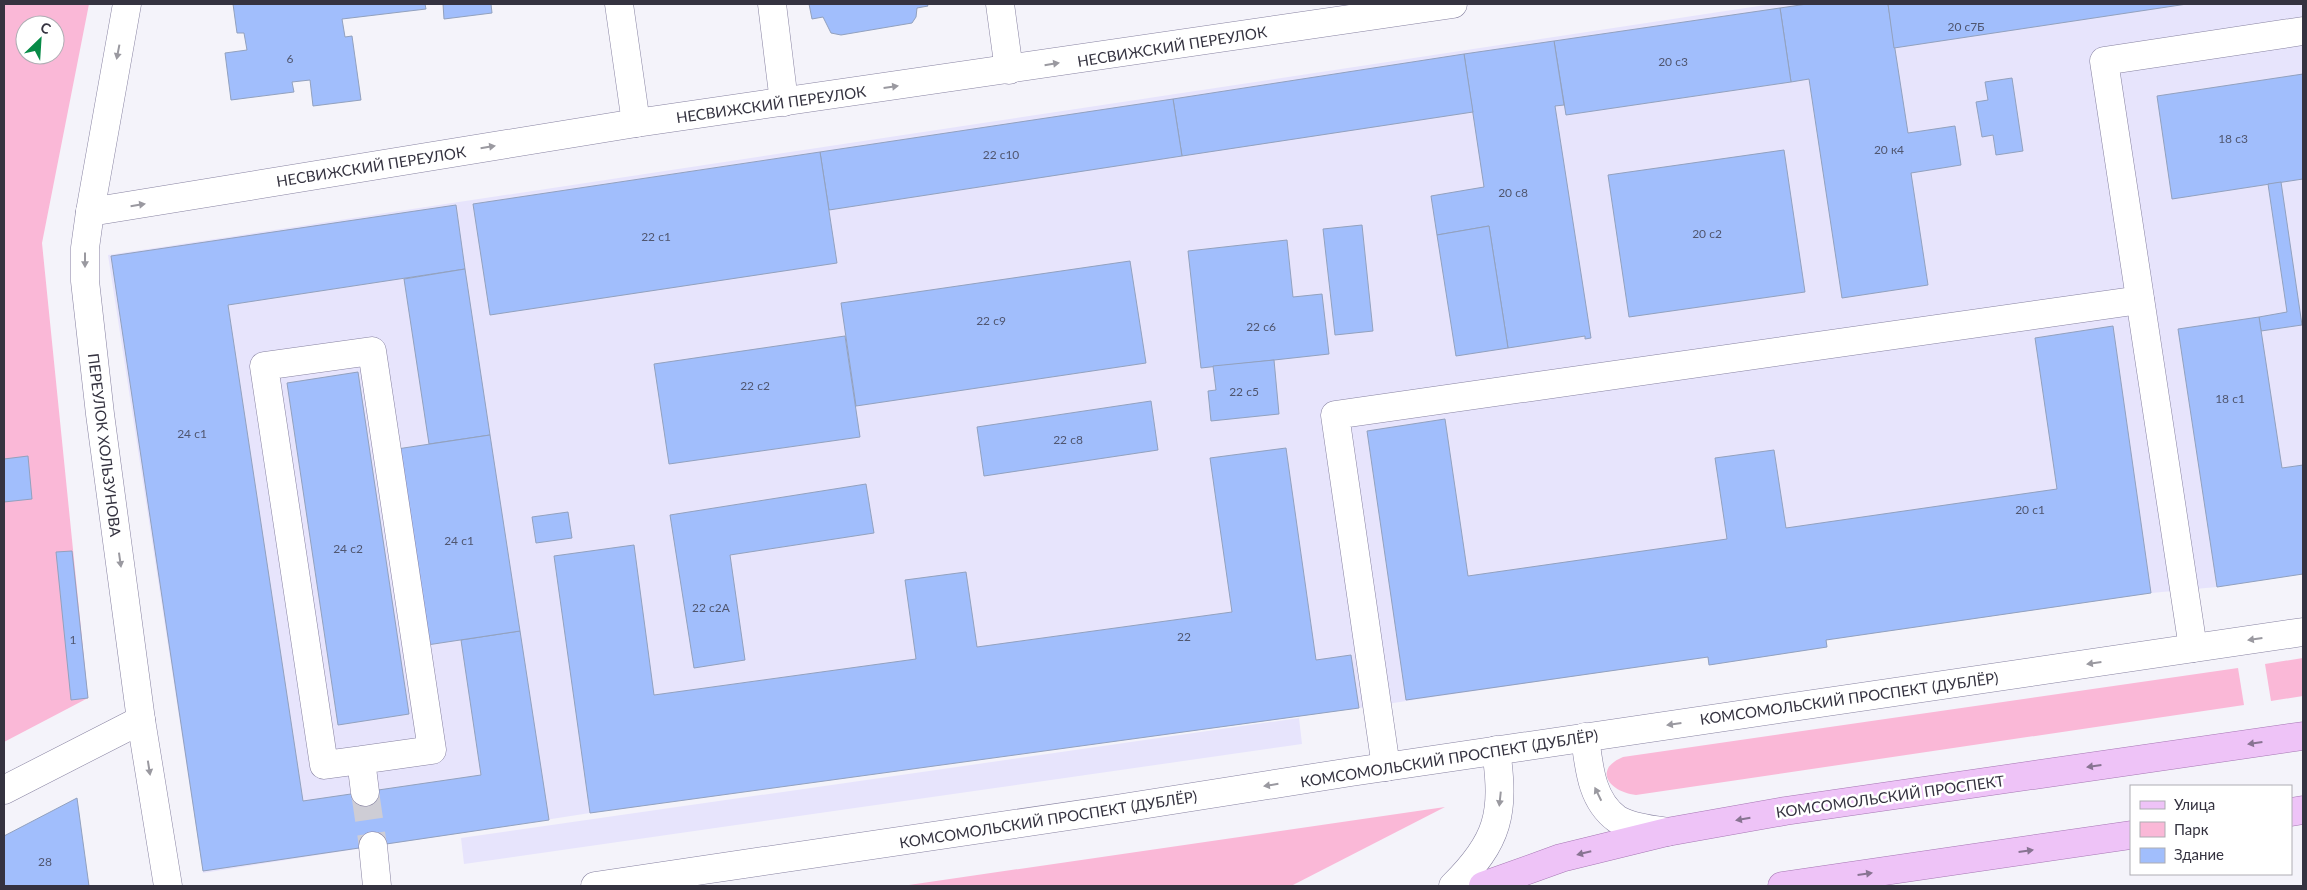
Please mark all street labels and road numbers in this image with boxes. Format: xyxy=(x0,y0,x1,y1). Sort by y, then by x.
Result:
street label: НЕСВИЖСКИЙ ПЕРЕУЛОК xyxy=(1076,22,1268,70)
street label: НЕСВИЖСКИЙ ПЕРЕУЛОК xyxy=(675,82,867,126)
street label: НЕСВИЖСКИЙ ПЕРЕУЛОК xyxy=(275,142,467,190)
street label: ПЕРЕУЛОК ХОЛЬЗУНОВА xyxy=(85,352,125,539)
street label: КОМСОМОЛЬСКИЙ ПРОСПЕКТ (ДУБЛЁР) xyxy=(1699,668,1999,728)
street label: КОМСОМОЛЬСКИЙ ПРОСПЕКТ (ДУБЛЁР) xyxy=(1299,726,1599,790)
street label: КОМСОМОЛЬСКИЙ ПРОСПЕКТ xyxy=(1775,771,2005,821)
street label: КОМСОМОЛЬСКИЙ ПРОСПЕКТ (ДУБЛЁР) xyxy=(898,787,1198,851)

